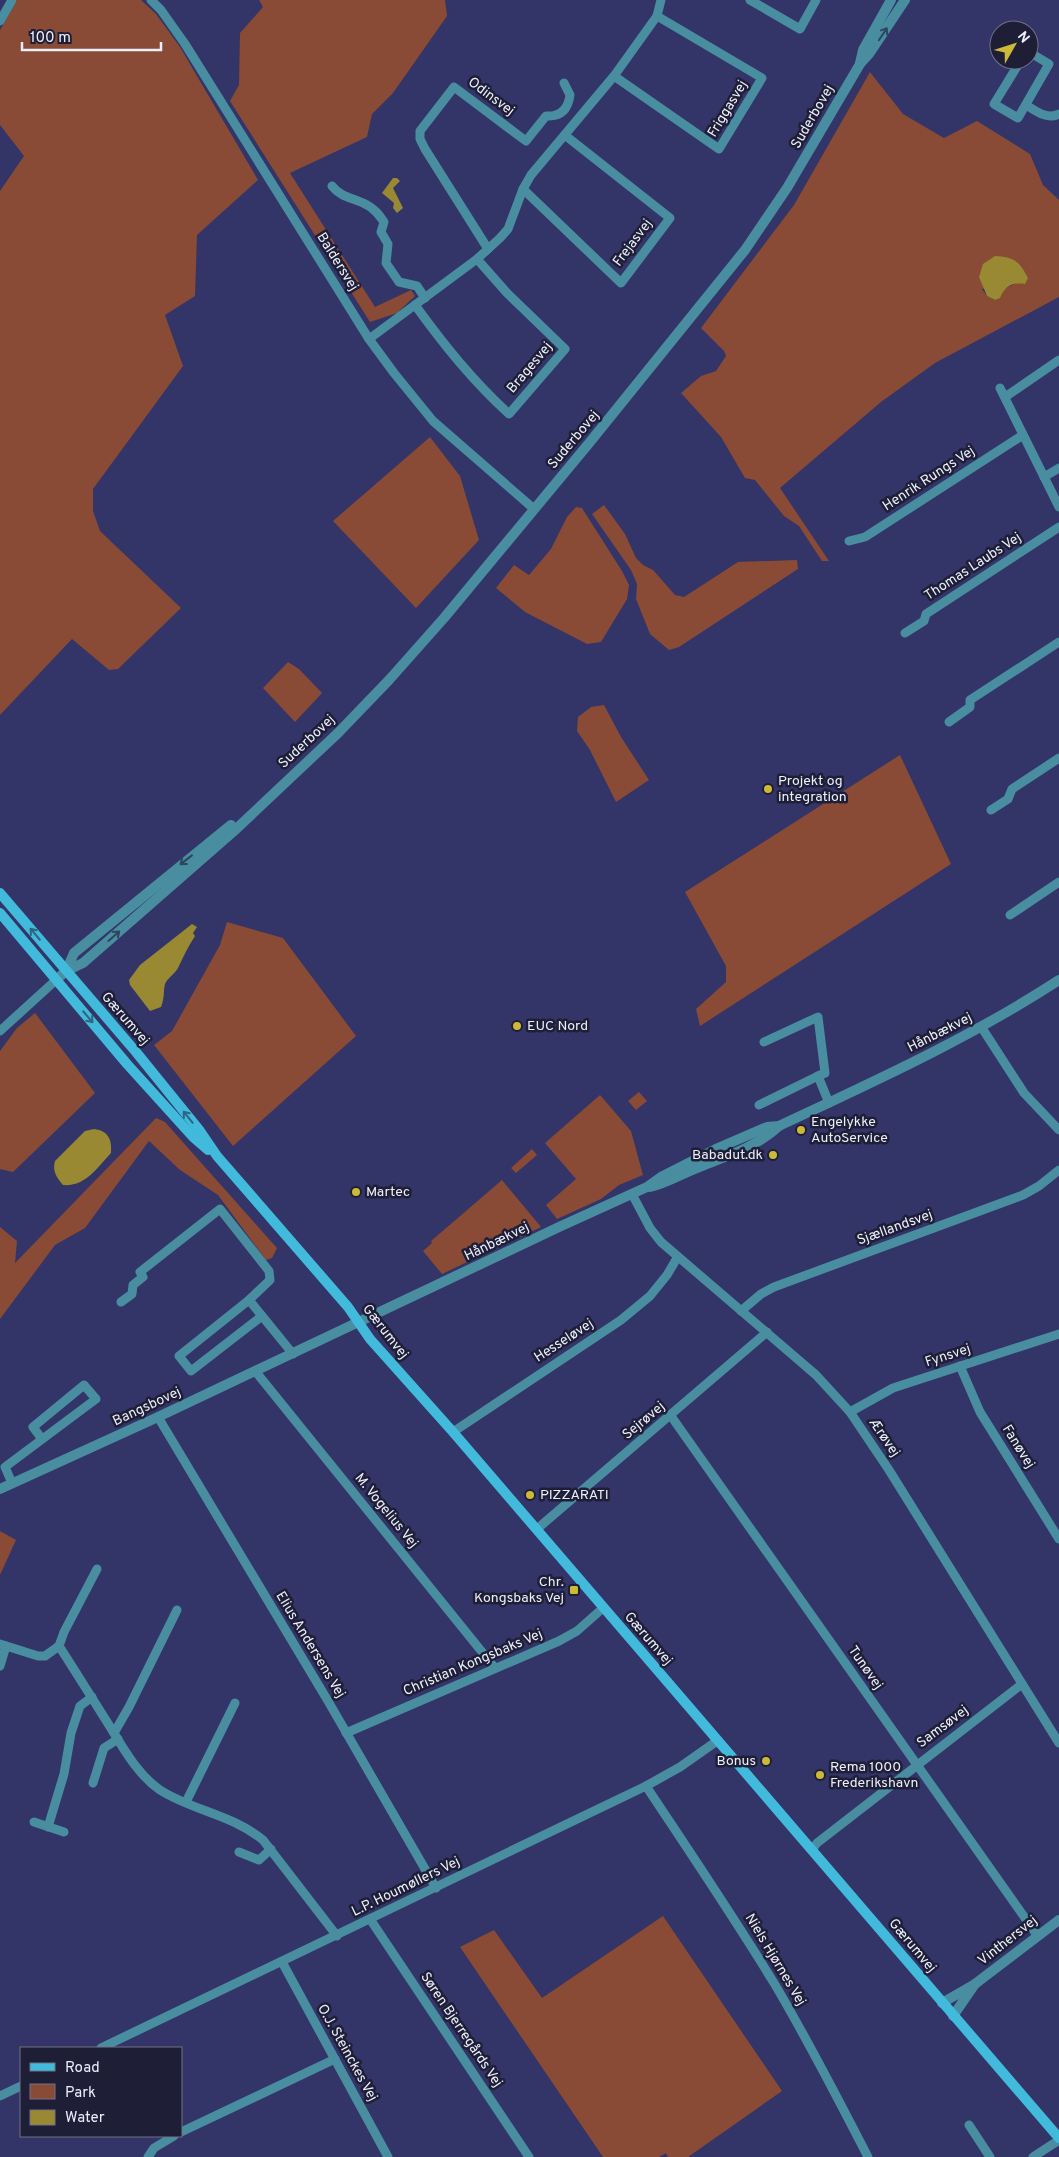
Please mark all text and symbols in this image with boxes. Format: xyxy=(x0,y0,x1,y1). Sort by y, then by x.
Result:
scale bar xyxy=(22,20,161,52)
north arrow xyxy=(989,20,1039,70)
one-way arrow xyxy=(878,27,888,41)
text: 100 m xyxy=(30,29,71,48)
text: N xyxy=(1013,29,1033,47)
street label: Odinsvej xyxy=(464,74,518,120)
street label: Friggasvej xyxy=(704,77,752,141)
street label: Suderbovej xyxy=(788,82,838,152)
street label: Frejasvej xyxy=(610,216,656,270)
street label: Baldersvej xyxy=(312,230,362,294)
street label: Bragesvej xyxy=(504,339,556,397)
street label: Suderbovej xyxy=(545,407,603,473)
street label: Henrik Rungs Vej xyxy=(880,443,978,515)
street label: Thomas Laubs Vej xyxy=(921,529,1025,605)
street label: Suderbovej xyxy=(275,712,339,772)
place label: Projekt og integration xyxy=(778,773,847,806)
marker: Projekt og integration xyxy=(762,783,774,795)
one-way arrow xyxy=(180,855,193,866)
one-way arrow xyxy=(29,928,40,941)
one-way arrow xyxy=(107,931,120,942)
street label: Gærumvej xyxy=(97,989,153,1049)
one-way arrow xyxy=(82,1010,93,1023)
street label: Hånbækvej xyxy=(905,1010,975,1056)
place label: EUC Nord xyxy=(527,1018,588,1035)
marker: EUC Nord xyxy=(511,1020,523,1032)
one-way arrow xyxy=(183,1111,194,1124)
place label: Engelykke AutoService xyxy=(811,1114,888,1147)
marker: Engelykke AutoService xyxy=(795,1124,807,1136)
place label: Babadut.dk xyxy=(692,1147,763,1164)
marker: Babadut.dk xyxy=(767,1149,779,1161)
place label: Martec xyxy=(366,1184,410,1201)
marker: Martec xyxy=(350,1186,362,1198)
street label: Sjællandsvej xyxy=(855,1206,935,1250)
street label: Hånbækvej xyxy=(462,1219,532,1265)
street label: Gærumvej xyxy=(358,1301,412,1363)
street label: Hesseløvej xyxy=(531,1316,597,1366)
street label: Fynsvej xyxy=(923,1341,973,1371)
street label: Bangsbovej xyxy=(110,1384,184,1430)
street label: Sejrøvej xyxy=(619,1398,669,1444)
street label: Ærøvej xyxy=(864,1415,903,1461)
street label: Fanøvej xyxy=(998,1422,1038,1472)
street label: M. Vogelius Vej xyxy=(351,1470,421,1552)
place label: PIZZARATI xyxy=(540,1487,609,1504)
marker: PIZZARATI xyxy=(524,1489,536,1501)
place label: Chr. Kongsbaks Vej xyxy=(474,1574,564,1607)
marker: Chr. Kongsbaks Vej xyxy=(568,1584,580,1596)
street label: Elius Andersens Vej xyxy=(271,1589,349,1701)
street label: Gærumvej xyxy=(620,1609,676,1669)
street label: Christian Kongsbaks Vej xyxy=(401,1626,545,1700)
street label: Tunøvej xyxy=(844,1643,886,1693)
street label: Samsøvej xyxy=(914,1702,972,1752)
place label: Bonus xyxy=(717,1753,756,1770)
marker: Bonus xyxy=(760,1755,772,1767)
place label: Rema 1000 Frederikshavn xyxy=(830,1759,918,1792)
marker: Rema 1000 Frederikshavn xyxy=(814,1769,826,1781)
street label: L.P. Houmøllers Vej xyxy=(349,1853,463,1921)
street label: Niels Hjørnes Vej xyxy=(741,1911,809,2009)
street label: Vinthersvej xyxy=(975,1912,1041,1970)
street label: Gærumvej xyxy=(885,1916,939,1976)
street label: Søren Bjerregårds Vej xyxy=(416,1969,506,2091)
street label: O.J. Steinckes Vej xyxy=(313,2001,381,2105)
legend xyxy=(20,2047,182,2137)
text: Road xyxy=(65,2059,100,2078)
text: Park xyxy=(65,2084,96,2103)
text: Water xyxy=(65,2109,105,2128)

